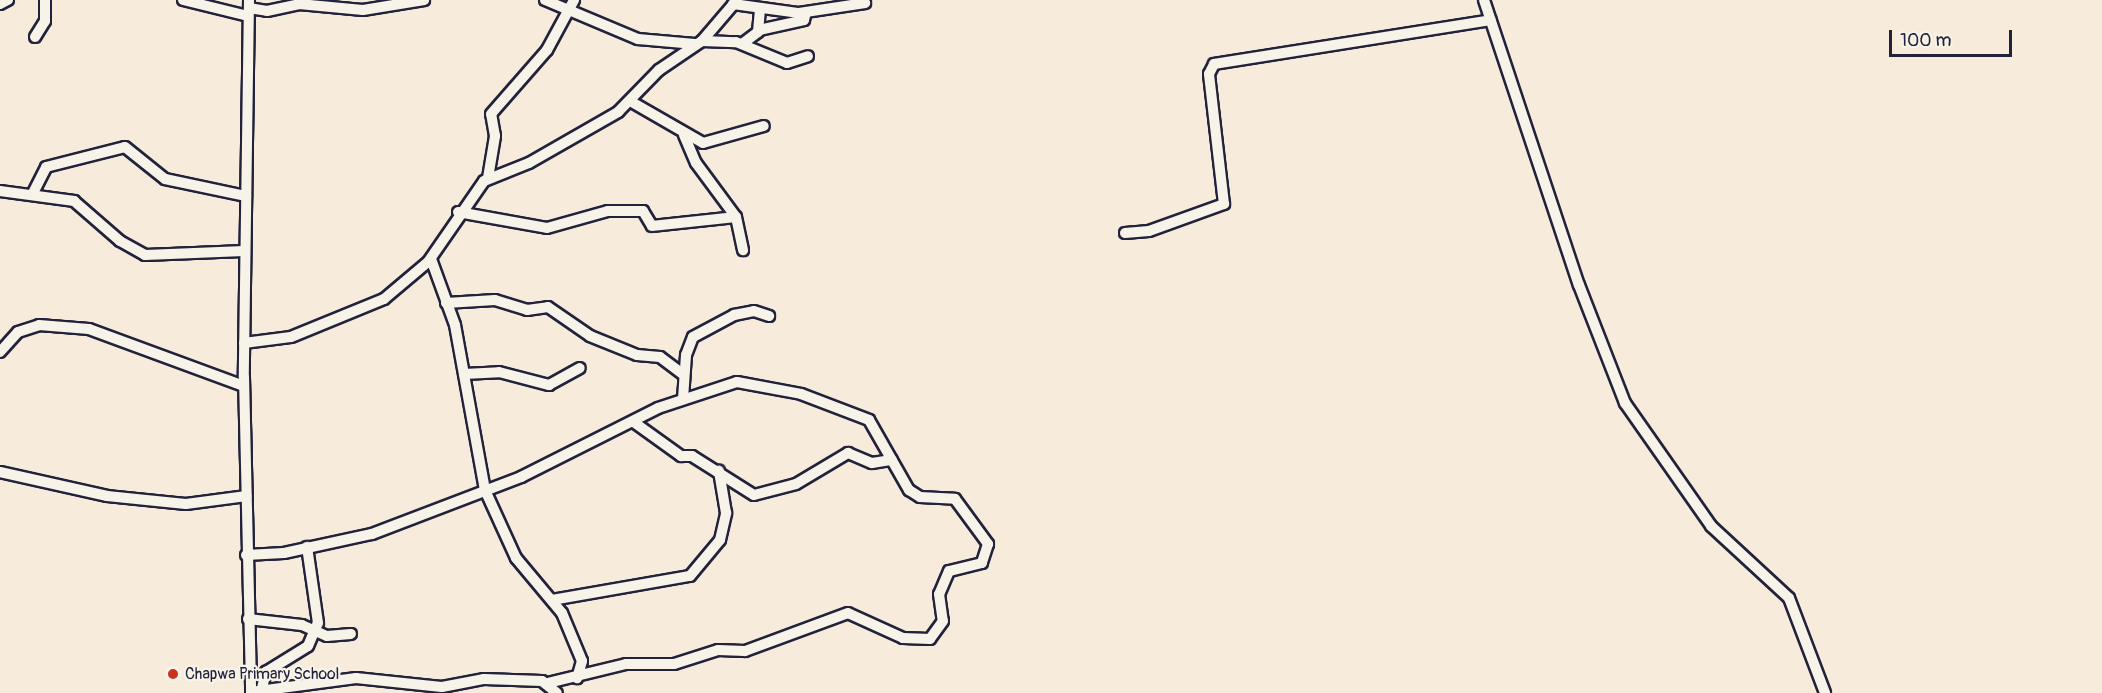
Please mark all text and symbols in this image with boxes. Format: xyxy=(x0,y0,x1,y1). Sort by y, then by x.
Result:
scale bar xyxy=(1892,18,2015,56)
text: 100 m xyxy=(1900,29,1952,52)
place label: Chapwa Primary School xyxy=(185,664,339,684)
marker: Chapwa Primary School xyxy=(166,667,180,681)

